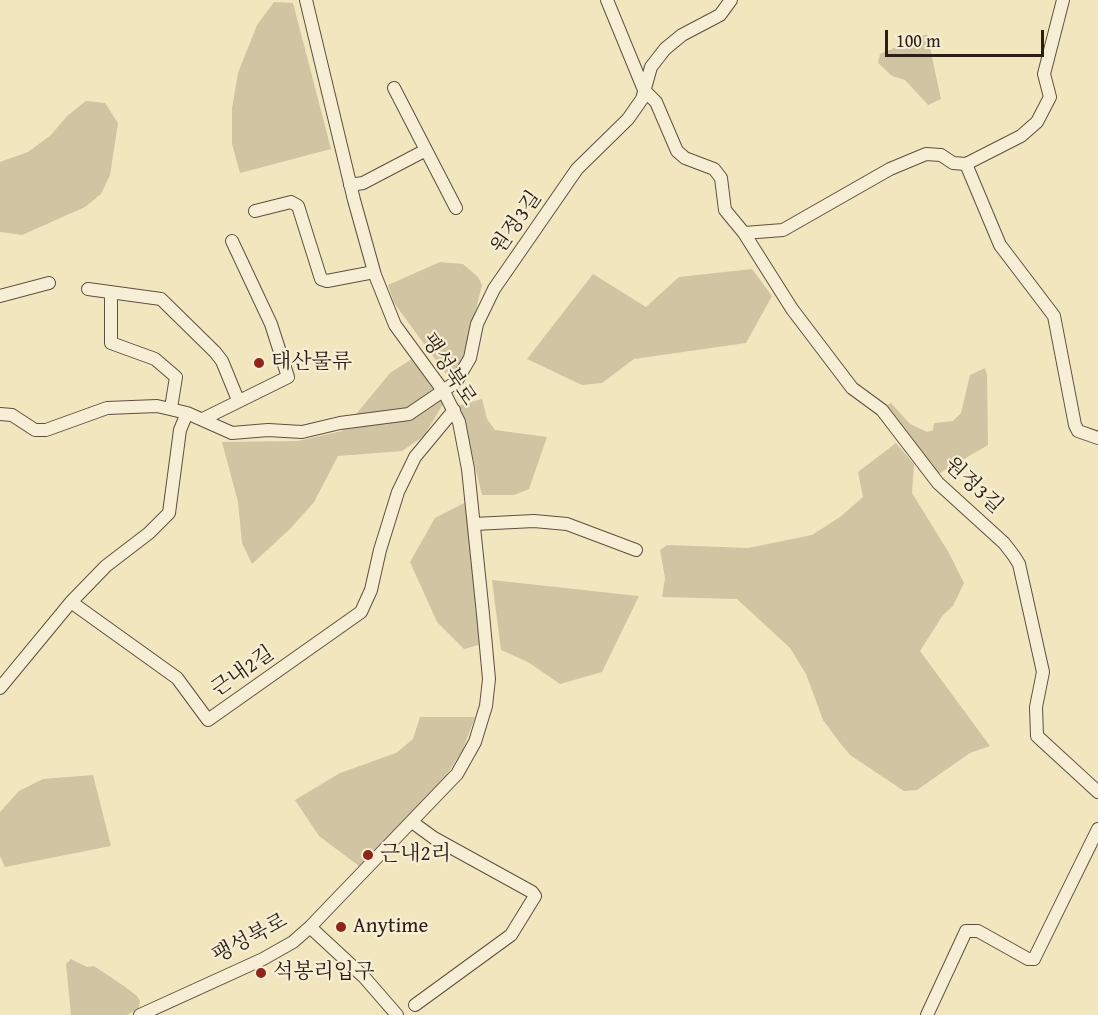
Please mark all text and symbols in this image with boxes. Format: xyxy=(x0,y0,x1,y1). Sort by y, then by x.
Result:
scale bar xyxy=(888,18,1047,56)
text: 100 m xyxy=(896,27,941,54)
street label: 원정3길 xyxy=(486,187,548,259)
street label: 팽성북로 xyxy=(415,329,481,411)
place label: 태산물류 xyxy=(271,350,352,376)
marker: 태산물류 xyxy=(252,356,266,370)
street label: 원정3길 xyxy=(938,453,1008,519)
street label: 근내2길 xyxy=(207,641,279,703)
place label: 근내2리 xyxy=(380,842,451,868)
marker: 근내2리 xyxy=(361,848,375,862)
street label: 팽성북로 xyxy=(208,909,292,969)
place label: Anytime xyxy=(353,914,428,940)
marker: Anytime xyxy=(334,920,348,934)
place label: 석봉리입구 xyxy=(273,960,374,986)
marker: 석봉리입구 xyxy=(254,966,268,980)

